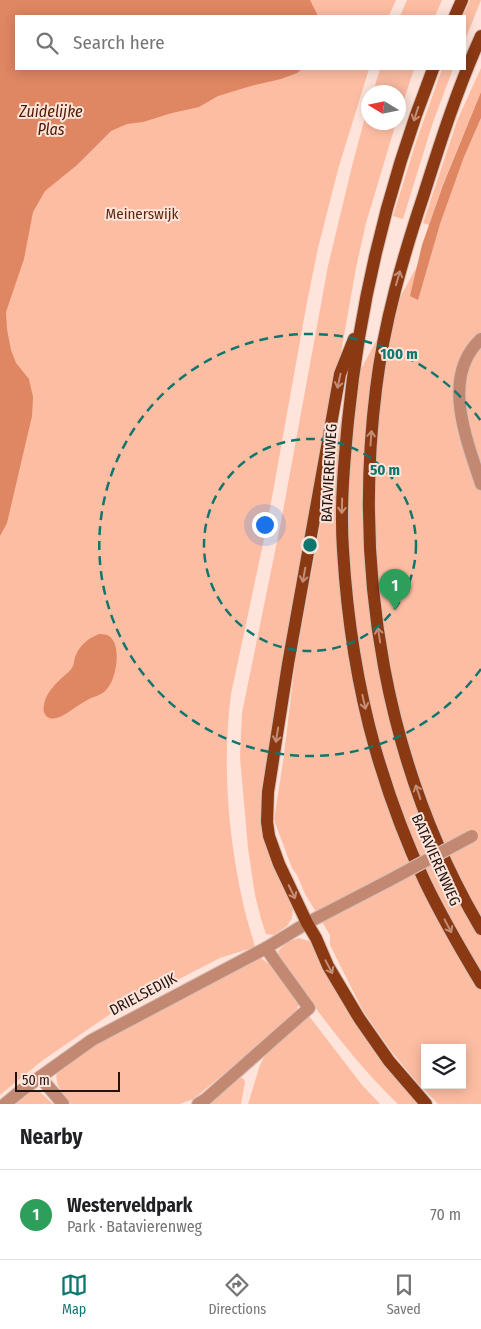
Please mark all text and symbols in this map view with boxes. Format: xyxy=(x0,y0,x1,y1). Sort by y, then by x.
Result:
search box xyxy=(15,15,466,70)
icon: search xyxy=(33,29,61,57)
text: Search here xyxy=(73,31,165,54)
north arrow xyxy=(361,85,406,130)
water label: Zuidelijke Plas xyxy=(18,102,83,139)
one-way arrow xyxy=(411,106,420,122)
park label: Meinerswijk xyxy=(106,205,178,223)
one-way arrow xyxy=(394,271,404,287)
text: 100 m xyxy=(380,345,418,363)
one-way arrow xyxy=(334,372,344,388)
street label: BATAVIERENWEG xyxy=(317,423,341,523)
one-way arrow xyxy=(366,430,376,446)
text: 50 m xyxy=(370,461,400,479)
one-way arrow xyxy=(337,498,347,514)
your location xyxy=(252,512,278,538)
centre of rings xyxy=(301,536,319,554)
one-way arrow xyxy=(299,567,309,583)
pin: 1 xyxy=(379,569,411,610)
one-way arrow xyxy=(374,627,384,643)
one-way arrow xyxy=(360,693,369,709)
one-way arrow xyxy=(272,727,282,743)
one-way arrow xyxy=(413,785,422,801)
street label: BATAVIERENWEG xyxy=(408,811,464,909)
one-way arrow xyxy=(288,884,298,899)
one-way arrow xyxy=(443,918,453,933)
one-way arrow xyxy=(325,959,334,974)
street label: DRIELSEDIJK xyxy=(106,969,180,1019)
map controls xyxy=(421,1044,466,1089)
button: layers xyxy=(421,1044,466,1089)
scale bar xyxy=(15,1069,120,1092)
text: 50 m xyxy=(22,1072,50,1089)
text: Nearby xyxy=(20,1124,82,1150)
text: Westerveldpark xyxy=(67,1194,192,1217)
text: 1 xyxy=(33,1205,39,1224)
text: 70 m xyxy=(430,1205,461,1224)
text: Park · Batavierenweg xyxy=(67,1217,202,1236)
tab: Map xyxy=(60,1271,88,1318)
tab: Directions xyxy=(208,1271,266,1318)
tab: Saved xyxy=(387,1271,421,1318)

